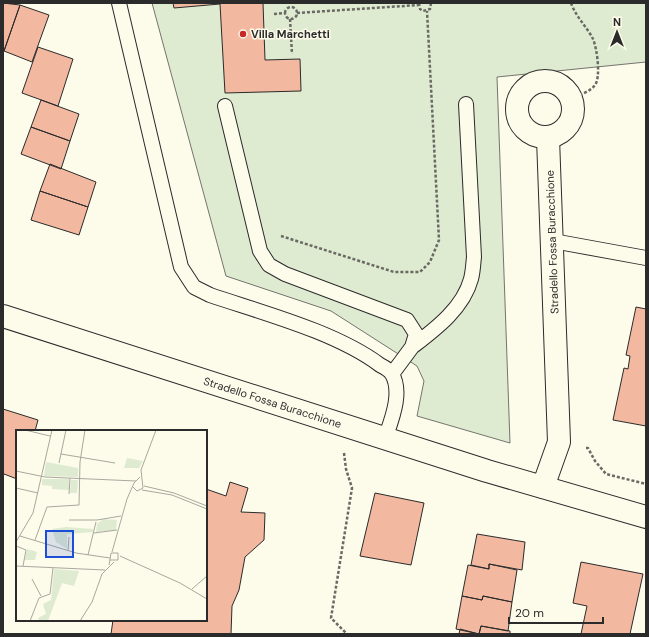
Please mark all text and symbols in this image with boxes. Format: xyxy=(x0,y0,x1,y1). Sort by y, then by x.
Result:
north arrow xyxy=(597,12,637,52)
text: N xyxy=(613,15,621,29)
place label: Villa Marchetti xyxy=(251,27,330,41)
marker: Villa Marchetti xyxy=(238,29,248,39)
street label: Stradello Fossa Buracchione xyxy=(542,170,562,314)
street label: Stradello Fossa Buracchione xyxy=(202,374,343,431)
inset map xyxy=(16,430,207,621)
scale bar xyxy=(509,599,603,625)
text: 20 m xyxy=(515,605,544,621)

